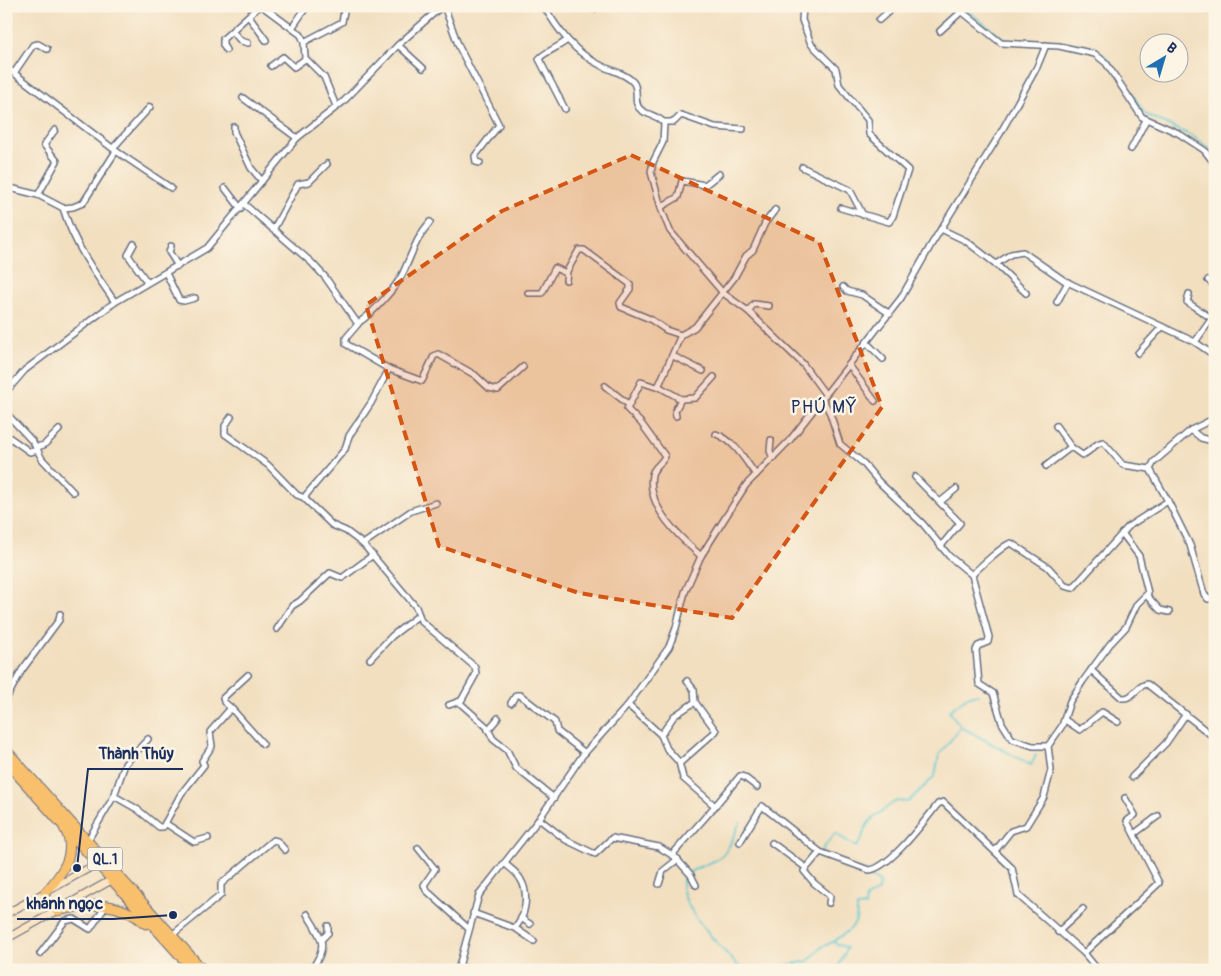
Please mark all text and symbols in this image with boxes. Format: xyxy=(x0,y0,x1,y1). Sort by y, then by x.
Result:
north arrow xyxy=(1138,32,1188,82)
text: B xyxy=(1163,39,1180,57)
district label: PHÚ MỸ xyxy=(791,396,857,419)
callout: Thành Thúy xyxy=(88,738,183,769)
text: Thành Thúy xyxy=(97,744,174,764)
road number: QL.1 xyxy=(88,848,122,871)
callout: khánh ngọc xyxy=(17,888,113,919)
text: khánh ngọc xyxy=(26,894,103,914)

